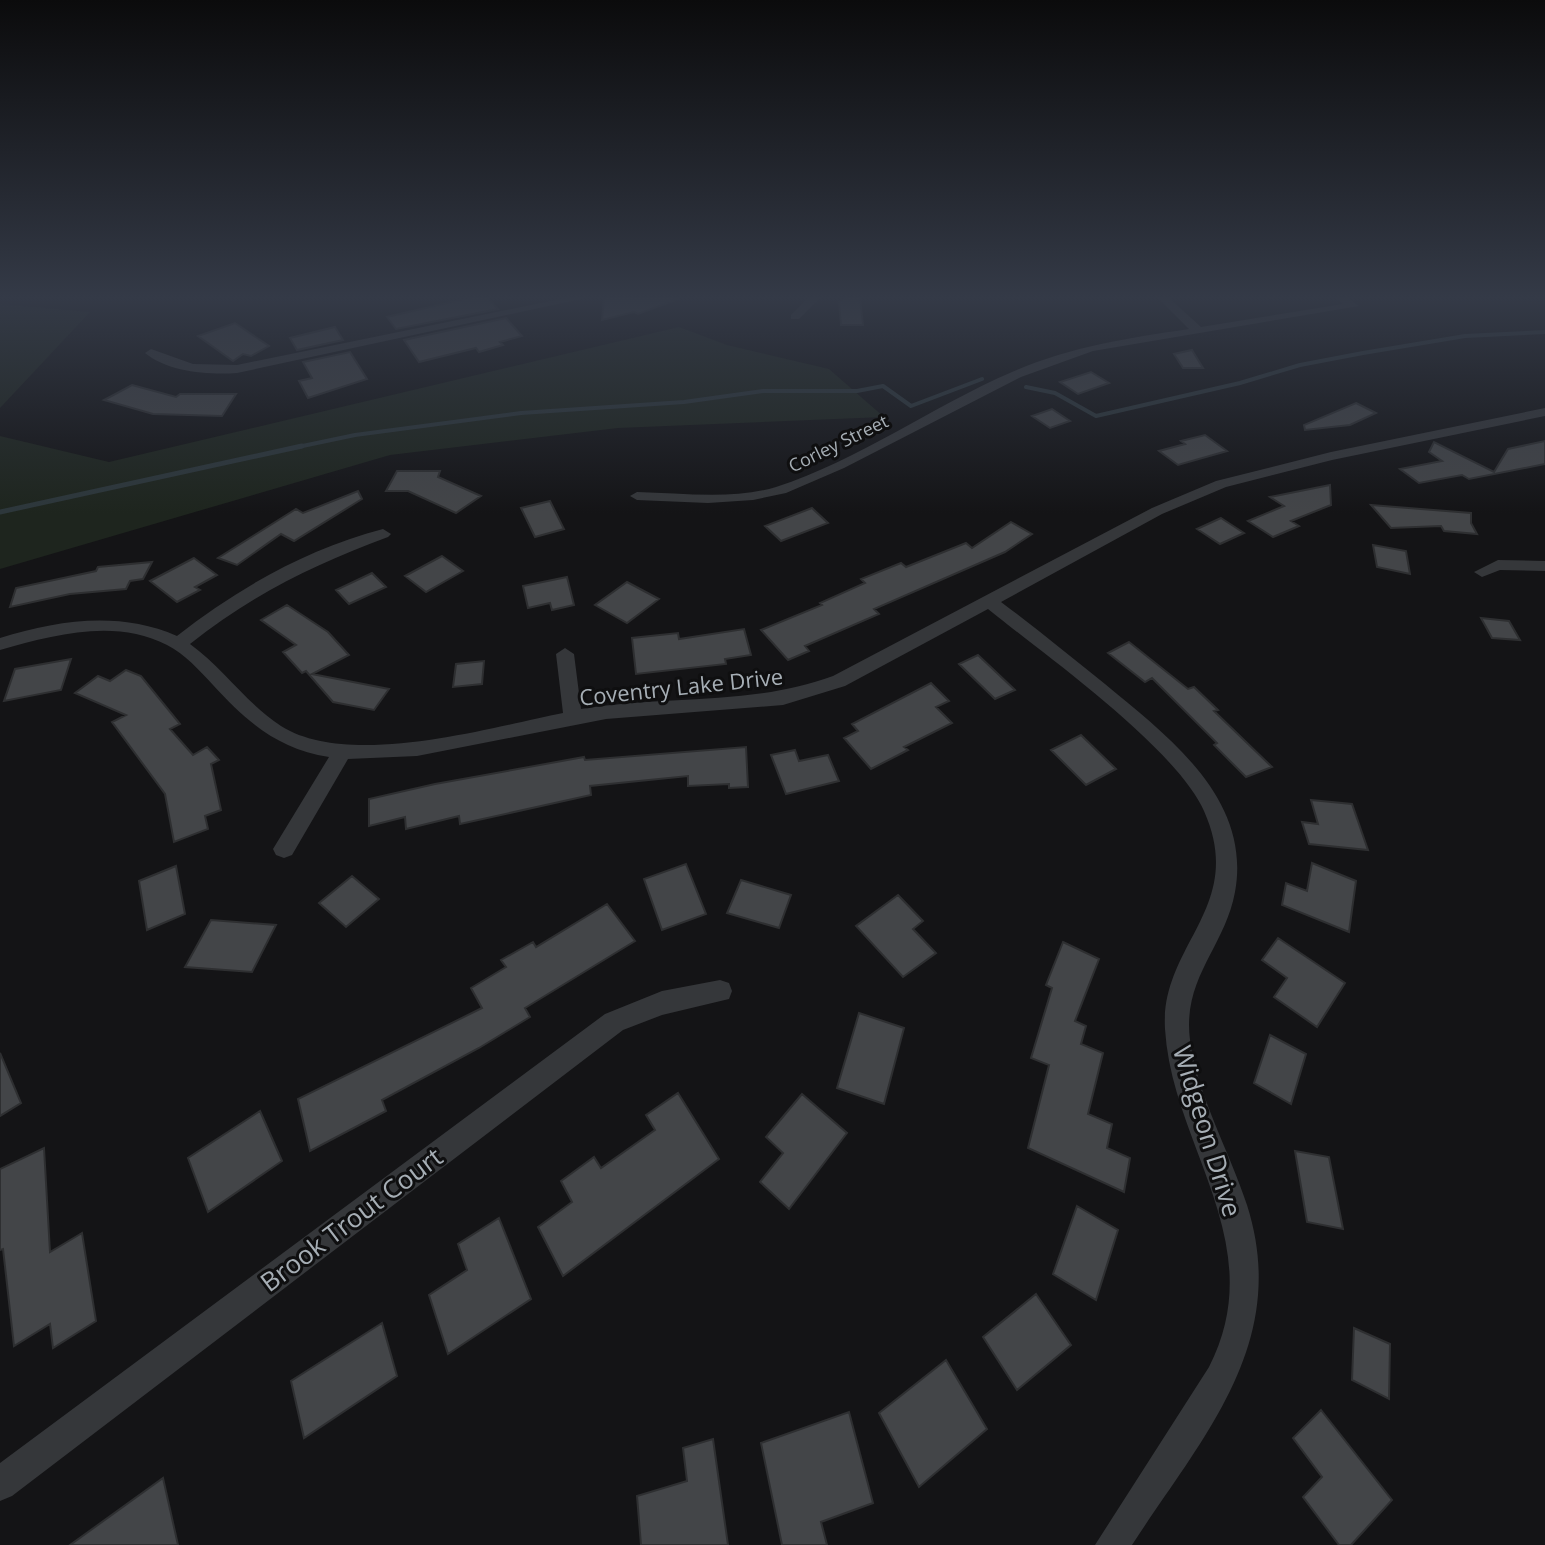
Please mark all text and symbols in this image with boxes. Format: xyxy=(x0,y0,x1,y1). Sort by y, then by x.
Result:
street label: Corley Street xyxy=(784,409,892,477)
street label: Coventry Lake Drive xyxy=(578,660,784,712)
street label: Widgeon Drive xyxy=(1165,1041,1251,1221)
street label: Brook Trout Court xyxy=(253,1139,449,1299)

